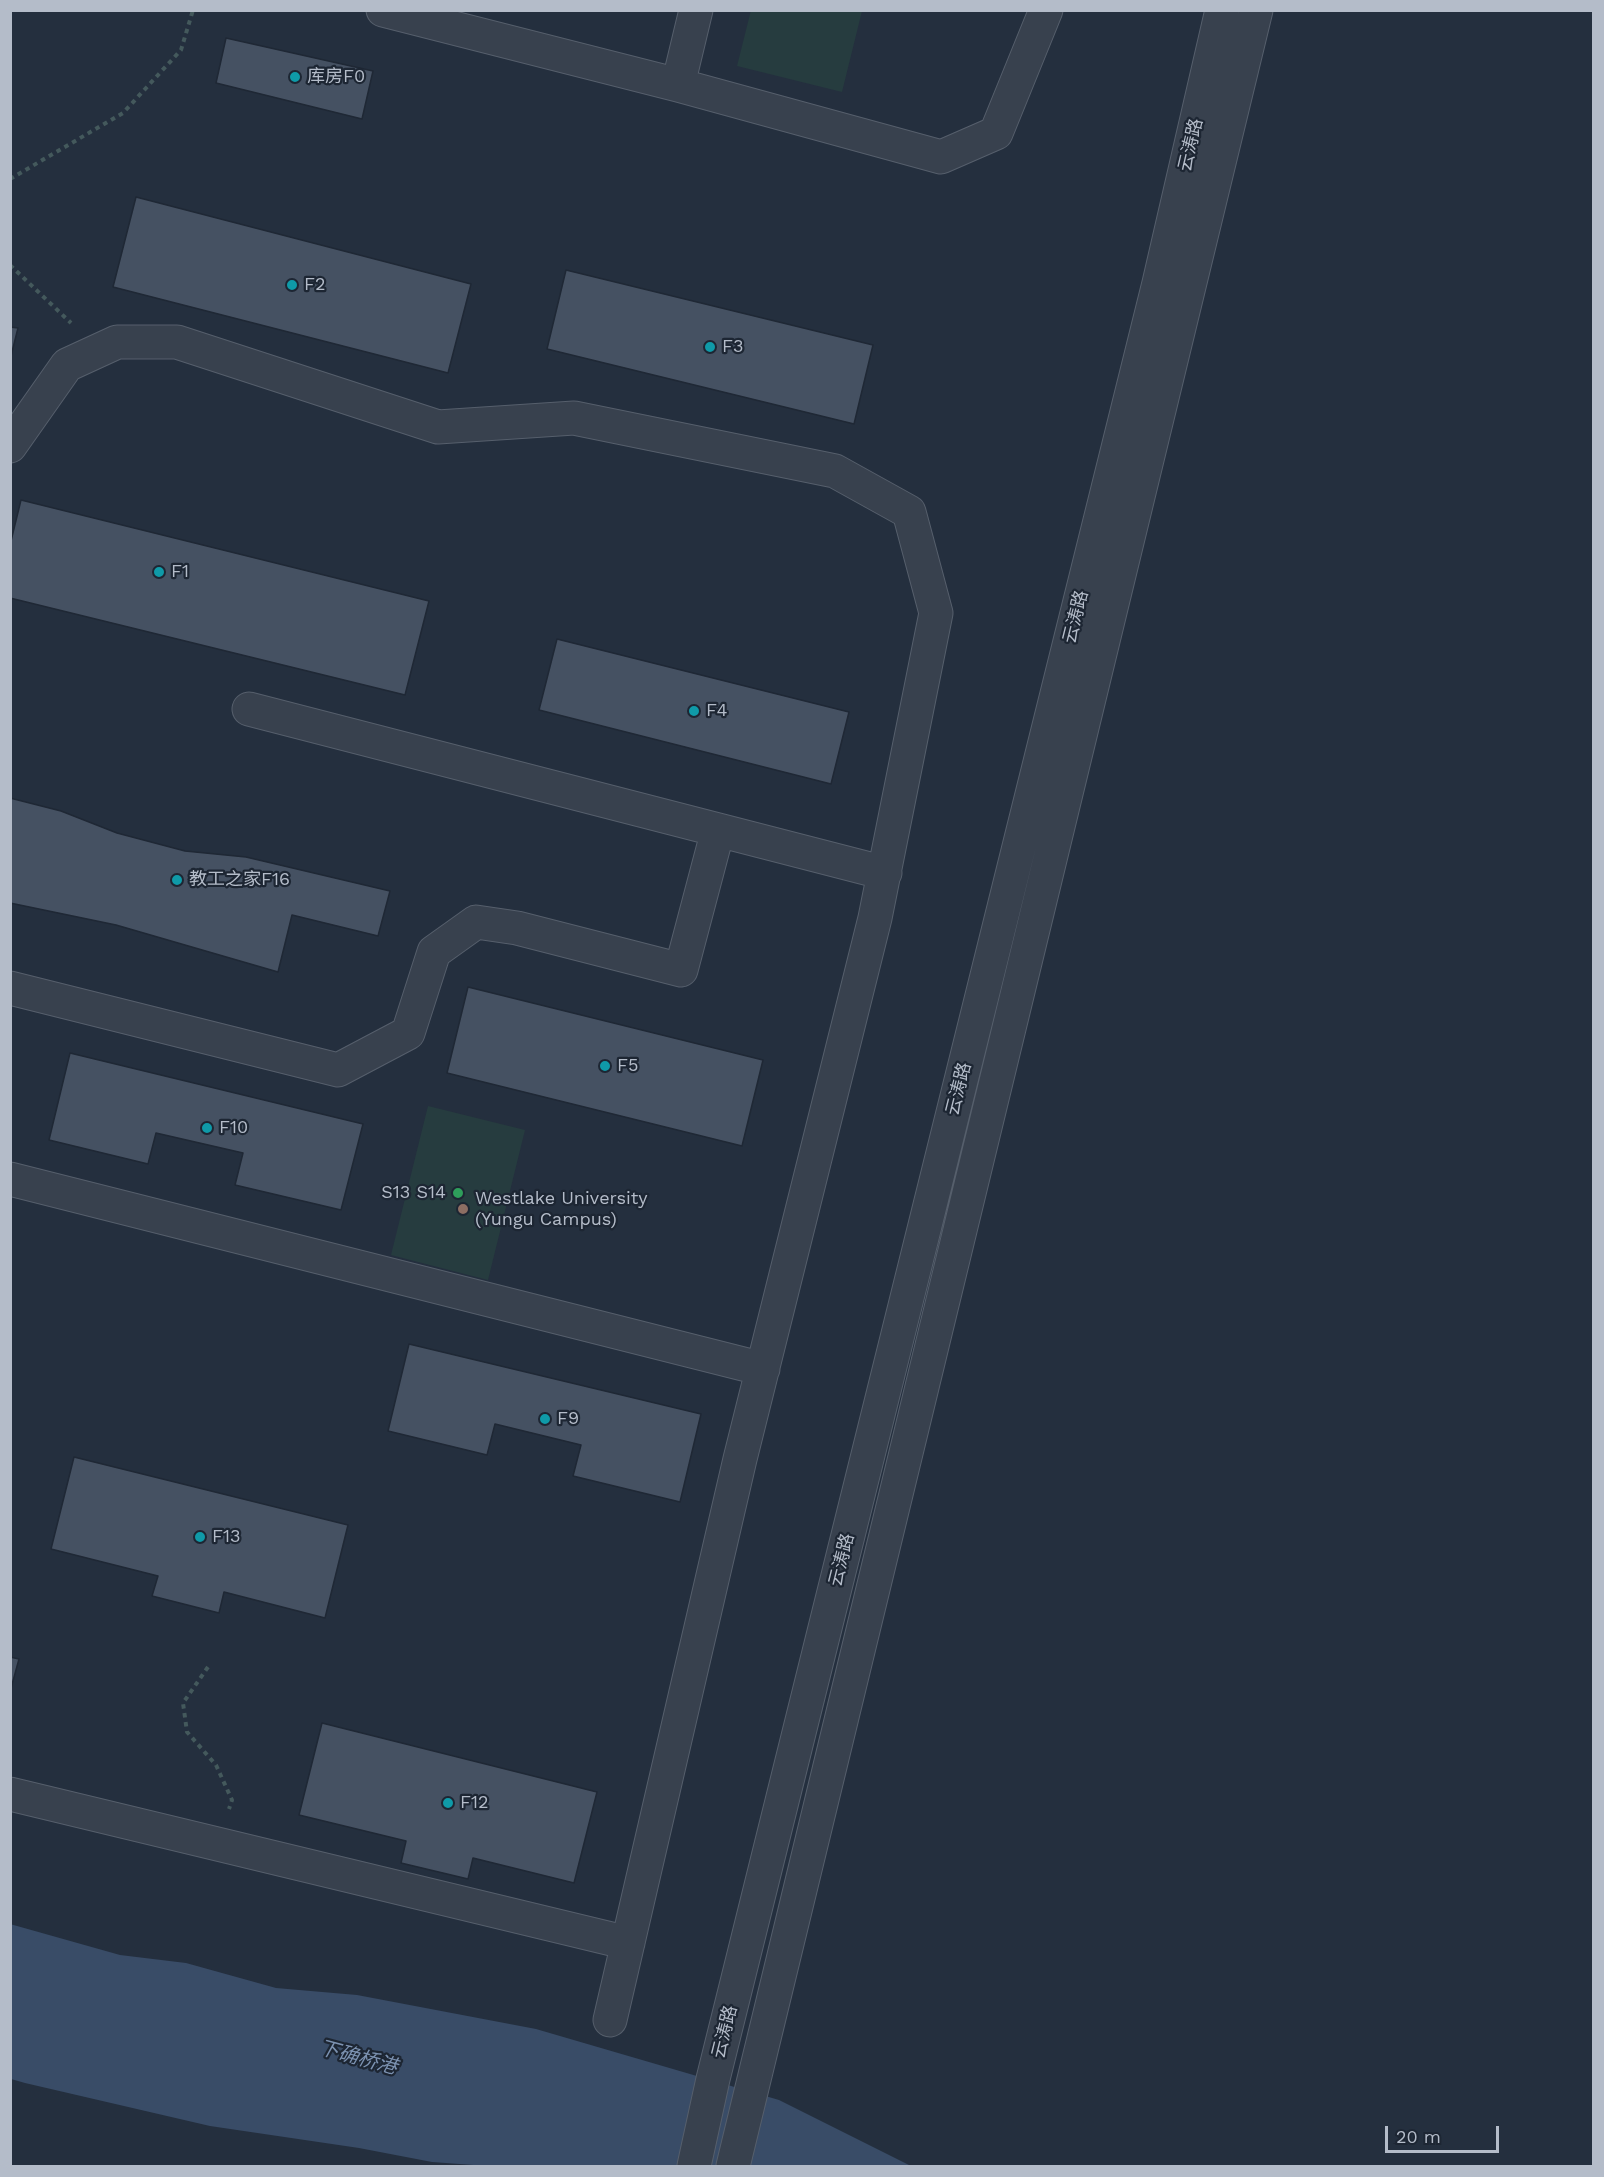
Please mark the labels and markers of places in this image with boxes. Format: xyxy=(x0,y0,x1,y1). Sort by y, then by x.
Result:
place label: 库房F0 xyxy=(307,66,365,88)
marker: 库房F0 xyxy=(288,70,302,84)
place label: F2 xyxy=(304,274,325,296)
marker: F2 xyxy=(285,278,299,292)
place label: F3 xyxy=(722,336,743,358)
marker: F3 xyxy=(703,340,717,354)
place label: F1 xyxy=(171,561,189,583)
marker: F1 xyxy=(152,565,166,579)
place label: F4 xyxy=(706,700,727,722)
marker: F4 xyxy=(687,704,701,718)
place label: 教工之家F16 xyxy=(189,869,290,891)
marker: 教工之家F16 xyxy=(170,873,184,887)
place label: F5 xyxy=(617,1055,638,1077)
marker: F5 xyxy=(598,1059,612,1073)
place label: F10 xyxy=(219,1117,248,1139)
marker: F10 xyxy=(200,1121,214,1135)
place label: S13 S14 xyxy=(381,1182,446,1204)
marker: S13 S14 xyxy=(451,1186,465,1200)
place label: Westlake University (Yungu Campus) xyxy=(475,1188,648,1230)
marker: Westlake University (Yungu Campus) xyxy=(456,1202,470,1216)
place label: F9 xyxy=(557,1408,579,1430)
marker: F9 xyxy=(538,1412,552,1426)
place label: F13 xyxy=(212,1526,240,1548)
marker: F13 xyxy=(193,1530,207,1544)
place label: F12 xyxy=(460,1792,488,1814)
marker: F12 xyxy=(441,1796,455,1810)

